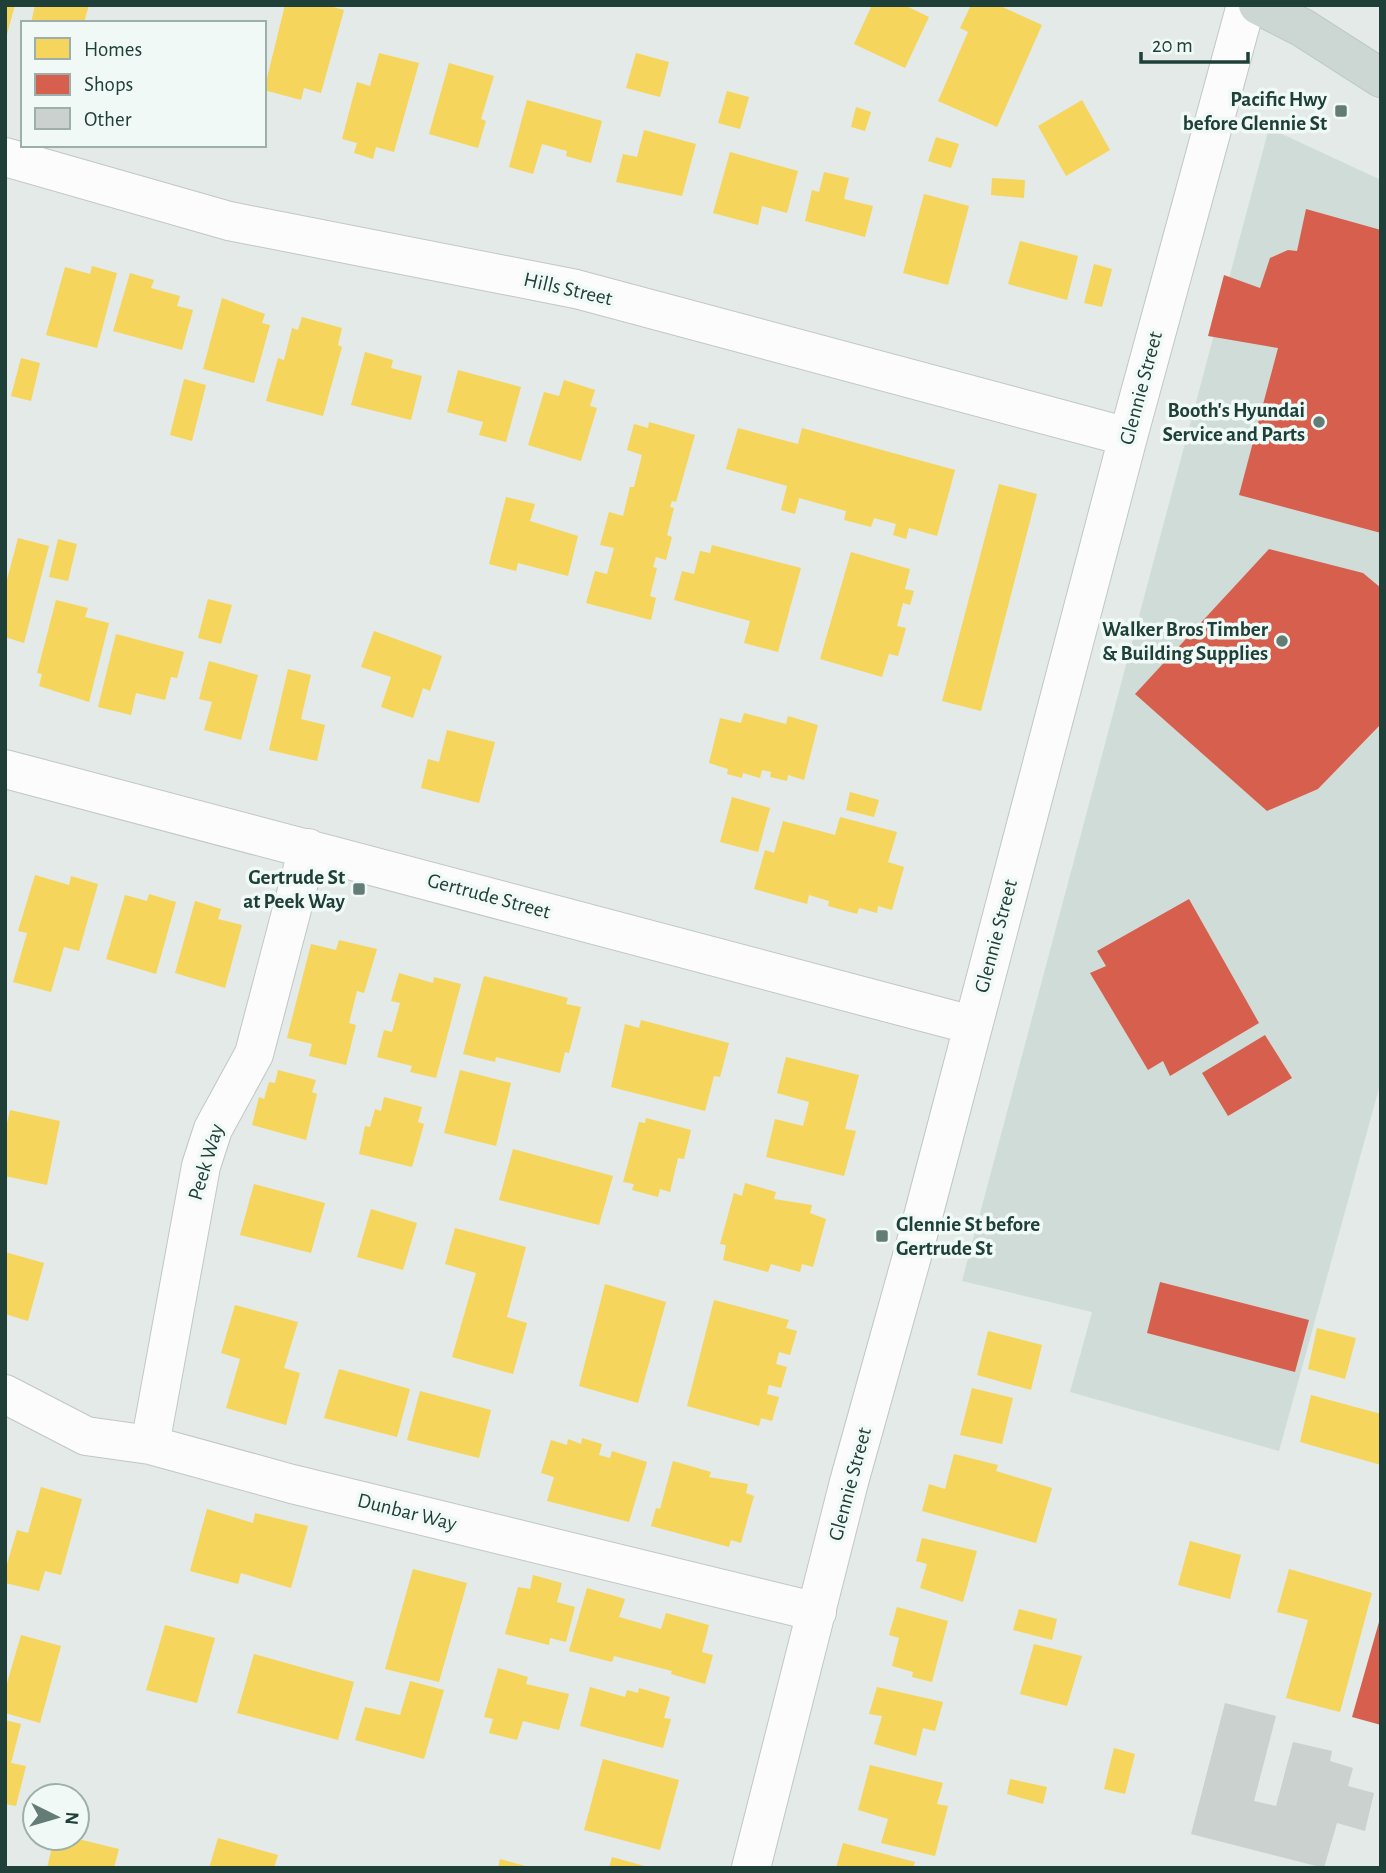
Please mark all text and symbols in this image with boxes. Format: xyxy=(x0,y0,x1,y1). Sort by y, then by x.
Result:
legend xyxy=(21,21,266,147)
scale bar xyxy=(1141,21,1248,65)
text: 20 m xyxy=(1152,35,1193,56)
text: Homes xyxy=(84,39,142,60)
text: Shops xyxy=(84,74,133,95)
place label: Pacific Hwy before Glennie St xyxy=(1183,89,1328,134)
marker: Pacific Hwy before Glennie St xyxy=(1333,103,1349,119)
text: Other xyxy=(84,109,132,130)
street label: Hills Street xyxy=(522,269,615,309)
street label: Glennie Street xyxy=(1116,329,1166,447)
place label: Booth's Hyundai Service and Parts xyxy=(1163,400,1305,445)
marker: Booth's Hyundai Service and Parts xyxy=(1311,414,1327,430)
place label: Walker Bros Timber & Building Supplies xyxy=(1102,619,1269,664)
marker: Walker Bros Timber & Building Supplies xyxy=(1274,633,1290,649)
place label: Gertrude St at Peek Way xyxy=(243,867,346,912)
street label: Gertrude Street xyxy=(425,870,553,923)
street label: Glennie Street xyxy=(971,877,1021,995)
marker: Gertrude St at Peek Way xyxy=(351,881,367,897)
street label: Peek Way xyxy=(184,1121,228,1203)
place label: Glennie St before Gertrude St xyxy=(896,1214,1040,1259)
marker: Glennie St before Gertrude St xyxy=(874,1228,890,1244)
street label: Glennie Street xyxy=(825,1425,875,1543)
street label: Dunbar Way xyxy=(355,1490,459,1534)
north arrow xyxy=(21,1782,91,1852)
text: N xyxy=(61,1811,81,1826)

